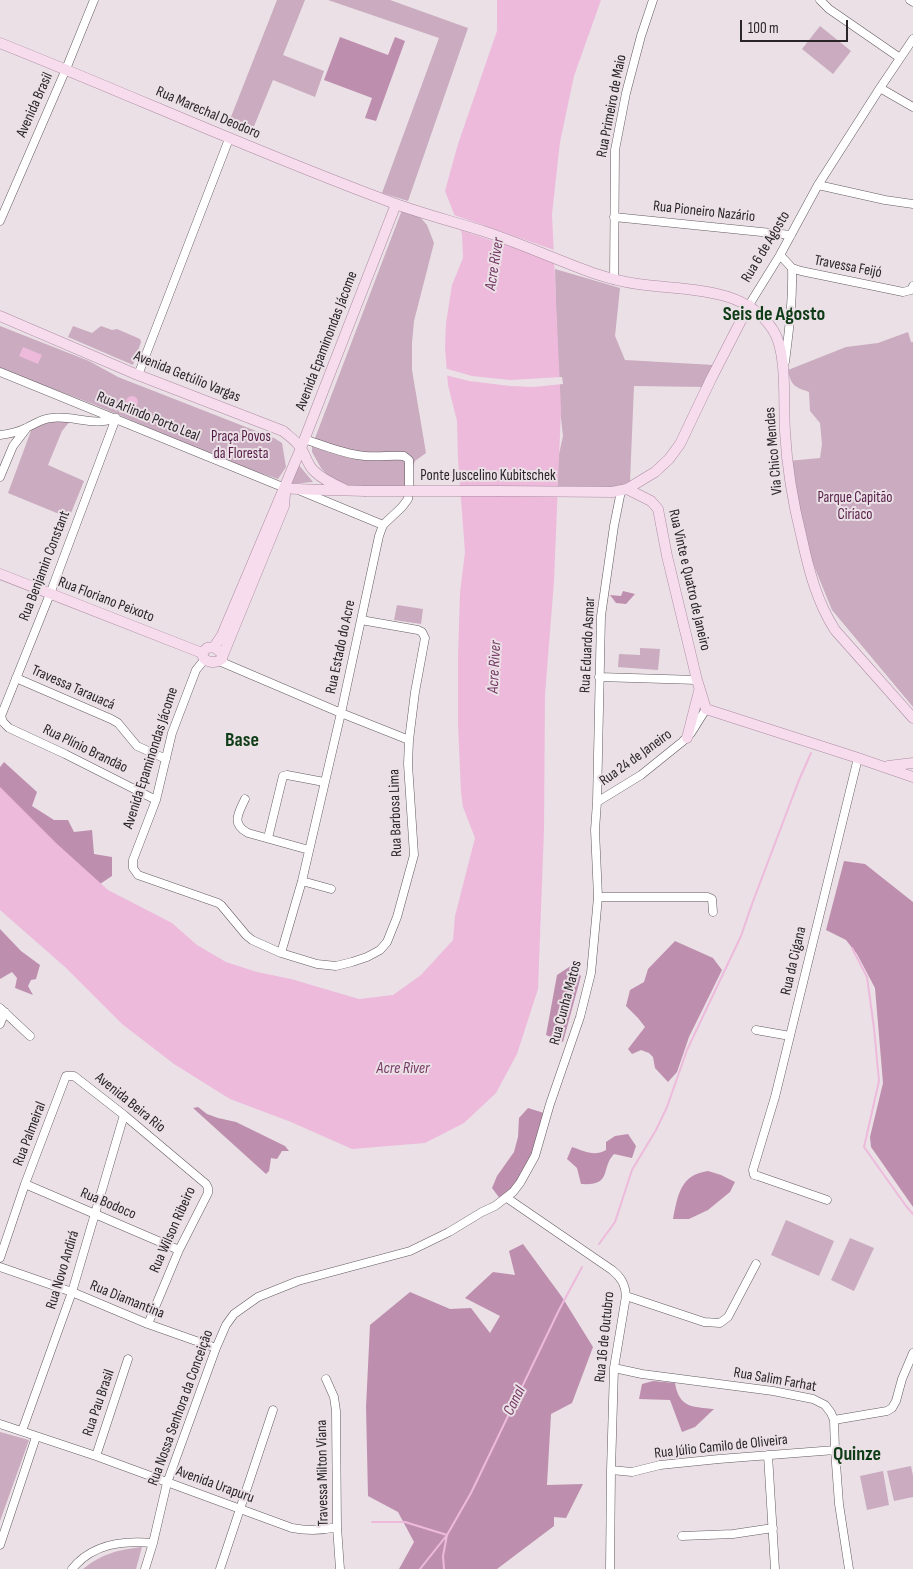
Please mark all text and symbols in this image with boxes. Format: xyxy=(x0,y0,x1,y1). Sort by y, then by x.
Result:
scale bar xyxy=(743,10,850,42)
text: 100 m xyxy=(748,19,779,38)
street label: Rua Primeiro de Maio xyxy=(593,53,631,159)
street label: Avenida Brasil xyxy=(13,70,57,140)
street label: Rua Marechal Deodoro xyxy=(153,83,263,143)
street label: Rua Pioneiro Nazário xyxy=(652,198,756,226)
street label: Rua 6 de Agosto xyxy=(738,208,794,286)
water label: Acre River xyxy=(481,236,509,292)
street label: Travessa Feijó xyxy=(813,252,883,282)
street label: Avenida Epaminondas Jácome xyxy=(292,269,362,413)
district label: Seis de Agosto xyxy=(723,303,825,327)
street label: Avenida Getúlio Vargas xyxy=(131,347,243,407)
street label: Rua Arlindo Porto Leal xyxy=(94,388,202,446)
street label: Via Chico Mendes xyxy=(761,407,787,495)
park label: Praça Povos da Floresta xyxy=(211,428,271,463)
street label: Ponte Juscelino Kubitschek xyxy=(420,467,556,485)
park label: Parque Capitão Ciríaco xyxy=(817,489,893,524)
street label: Rua Benjamin Constant xyxy=(16,508,74,624)
street label: Rua Vinte e Quatro de Janeiro xyxy=(664,508,714,652)
street label: Rua Floriano Peixoto xyxy=(55,573,157,627)
street label: Rua Eduardo Asmar xyxy=(576,596,600,694)
street label: Rua Estado do Acre xyxy=(322,598,360,696)
water label: Acre River xyxy=(484,640,506,694)
street label: Travessa Tarauacá xyxy=(28,662,118,714)
street label: Avenida Epaminondas Jácome xyxy=(120,685,182,831)
street label: Rua Plínio Brandão xyxy=(40,721,130,777)
street label: Rua 24 de Janeiro xyxy=(596,726,676,790)
district label: Base xyxy=(225,729,259,753)
street label: Rua Barbosa Lima xyxy=(385,769,407,857)
street label: Rua da Cigana xyxy=(777,925,811,997)
street label: Rua Cunha Matos xyxy=(546,959,586,1047)
water label: Acre River xyxy=(377,1059,429,1079)
street label: Avenida Beira Rio xyxy=(91,1069,169,1137)
street label: Rua Palmeiral xyxy=(10,1099,50,1169)
street label: Rua Bodoco xyxy=(77,1184,139,1224)
street label: Rua Wilson Ribeiro xyxy=(146,1184,200,1276)
street label: Rua Novo Andirá xyxy=(42,1228,84,1312)
street label: Rua Diamantina xyxy=(87,1277,167,1323)
street label: Rua 16 de Outubro xyxy=(591,1291,619,1383)
street label: Rua Nossa Senhora da Conceição xyxy=(144,1328,218,1488)
street label: Rua Salim Farhat xyxy=(732,1364,818,1396)
street label: Rua Pau Brasil xyxy=(79,1367,119,1439)
water label: Canal xyxy=(500,1383,530,1419)
street label: Travessa Milton Viana xyxy=(313,1420,333,1526)
street label: Rua Júlio Camilo de Oliveira xyxy=(653,1431,789,1463)
district label: Quinze xyxy=(833,1443,881,1467)
street label: Avenida Urapuru xyxy=(173,1463,257,1507)

